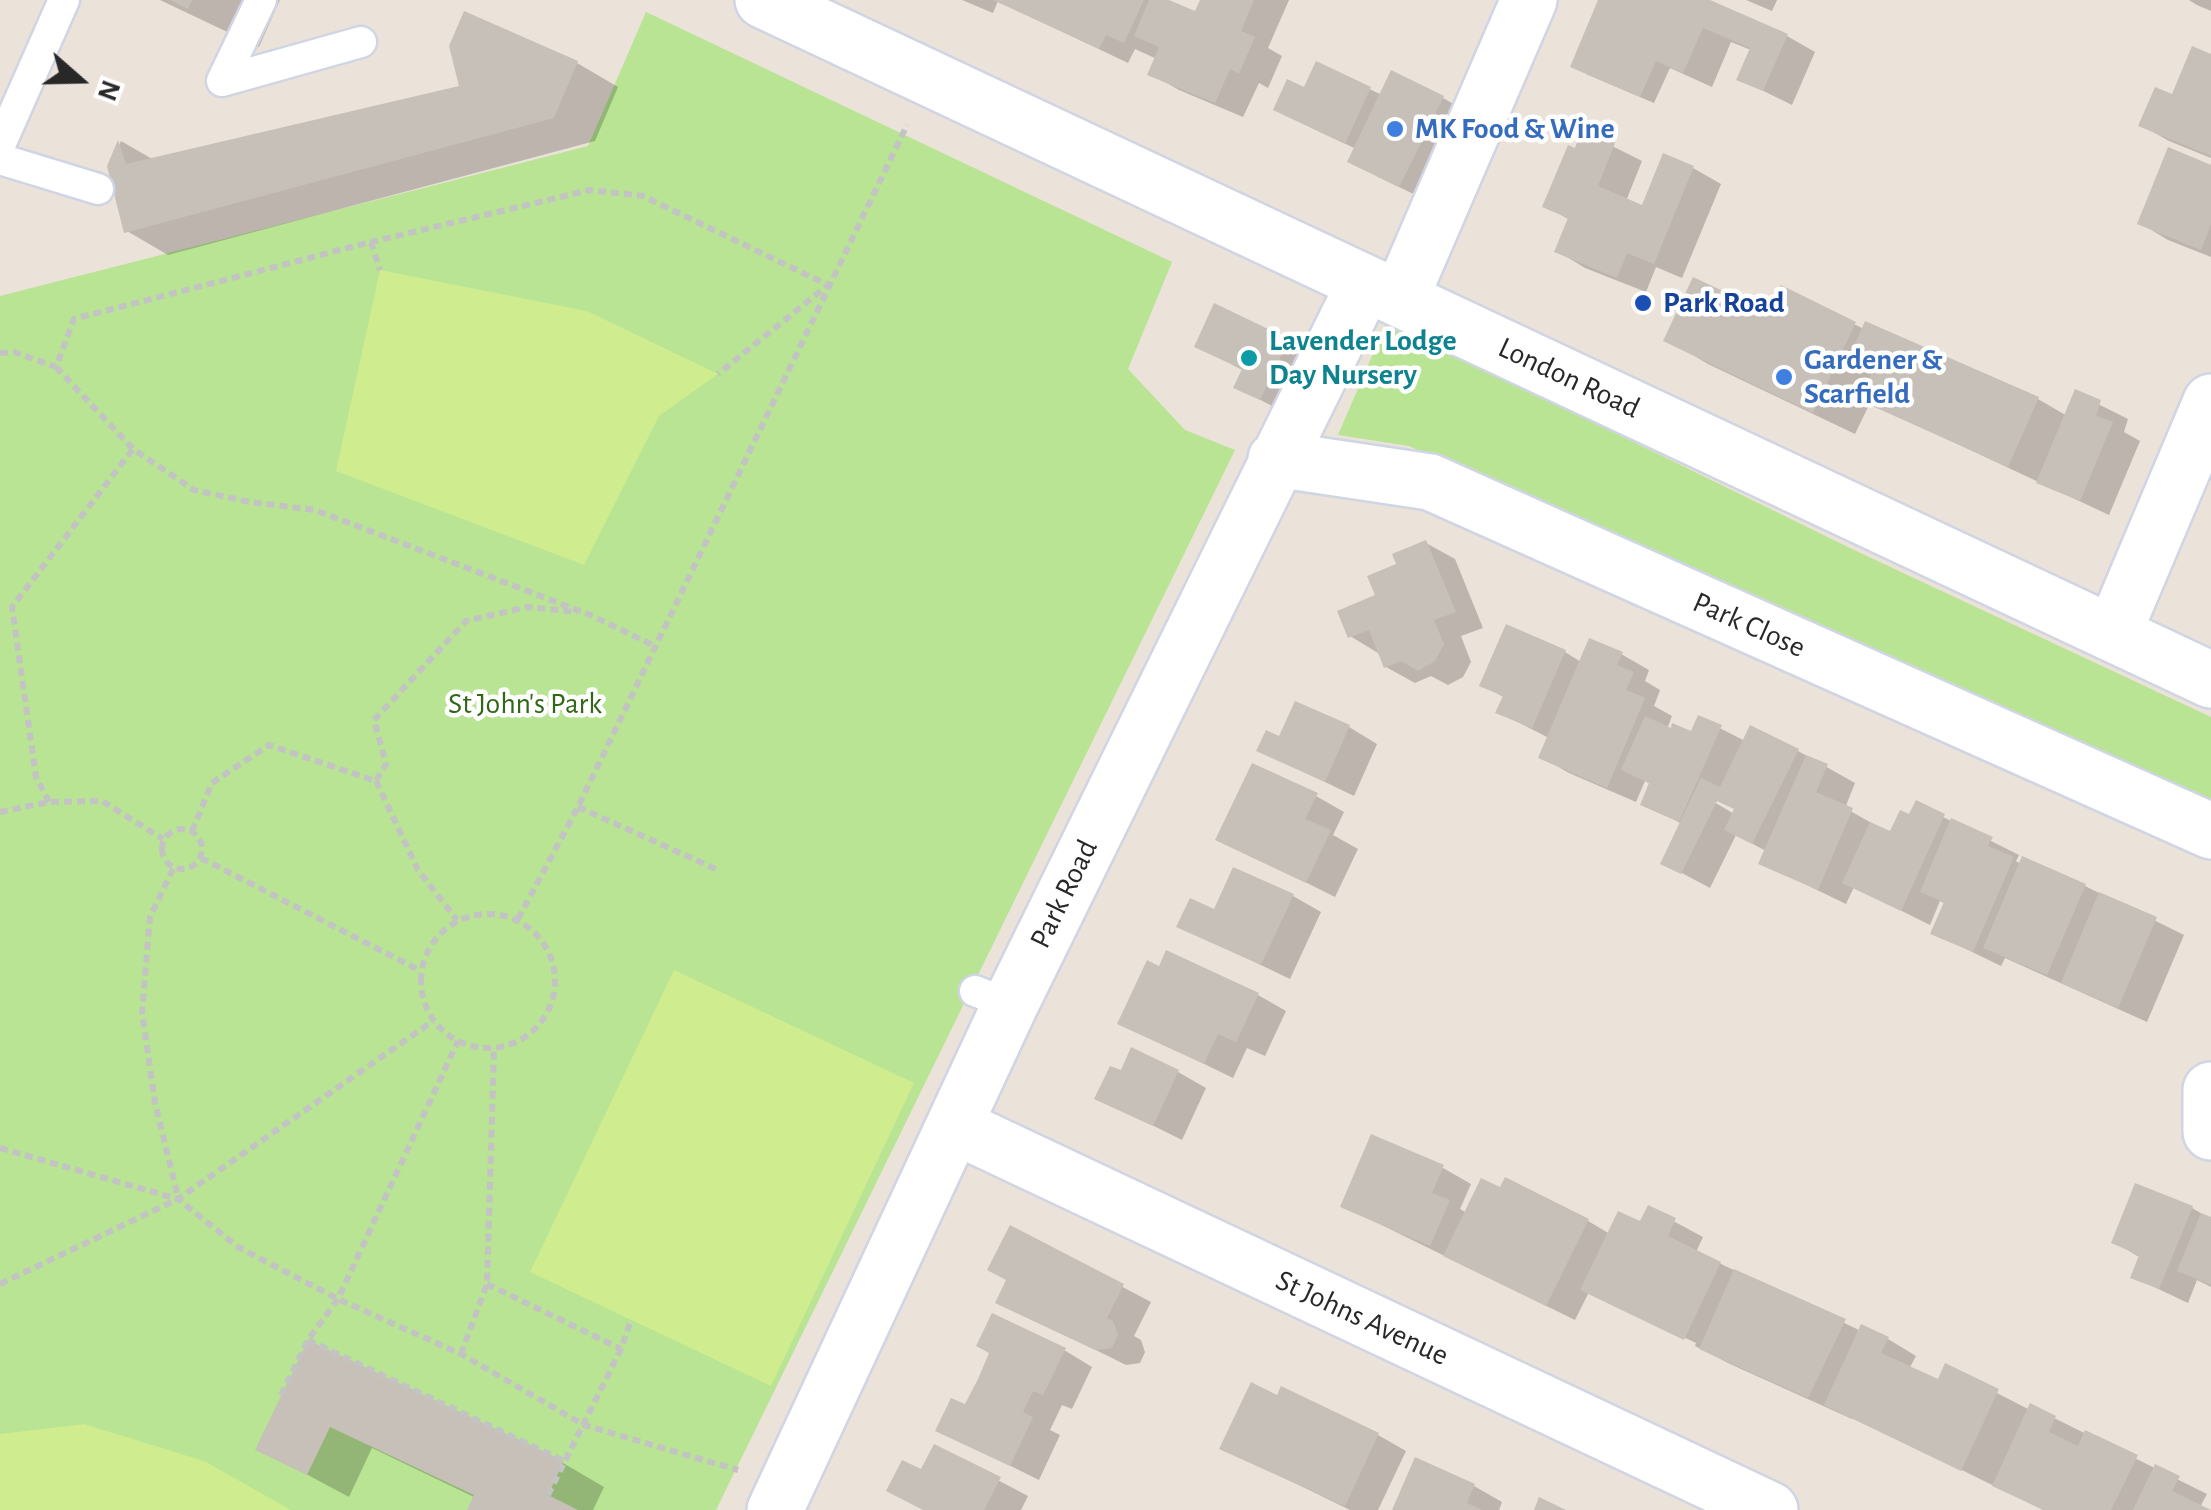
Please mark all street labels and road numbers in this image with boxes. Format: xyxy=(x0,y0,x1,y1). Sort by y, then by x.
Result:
street label: London Road xyxy=(1492,330,1646,426)
street label: Park Close xyxy=(1687,584,1811,666)
street label: Park Road xyxy=(1022,834,1106,954)
street label: St Johns Avenue xyxy=(1270,1262,1454,1374)

